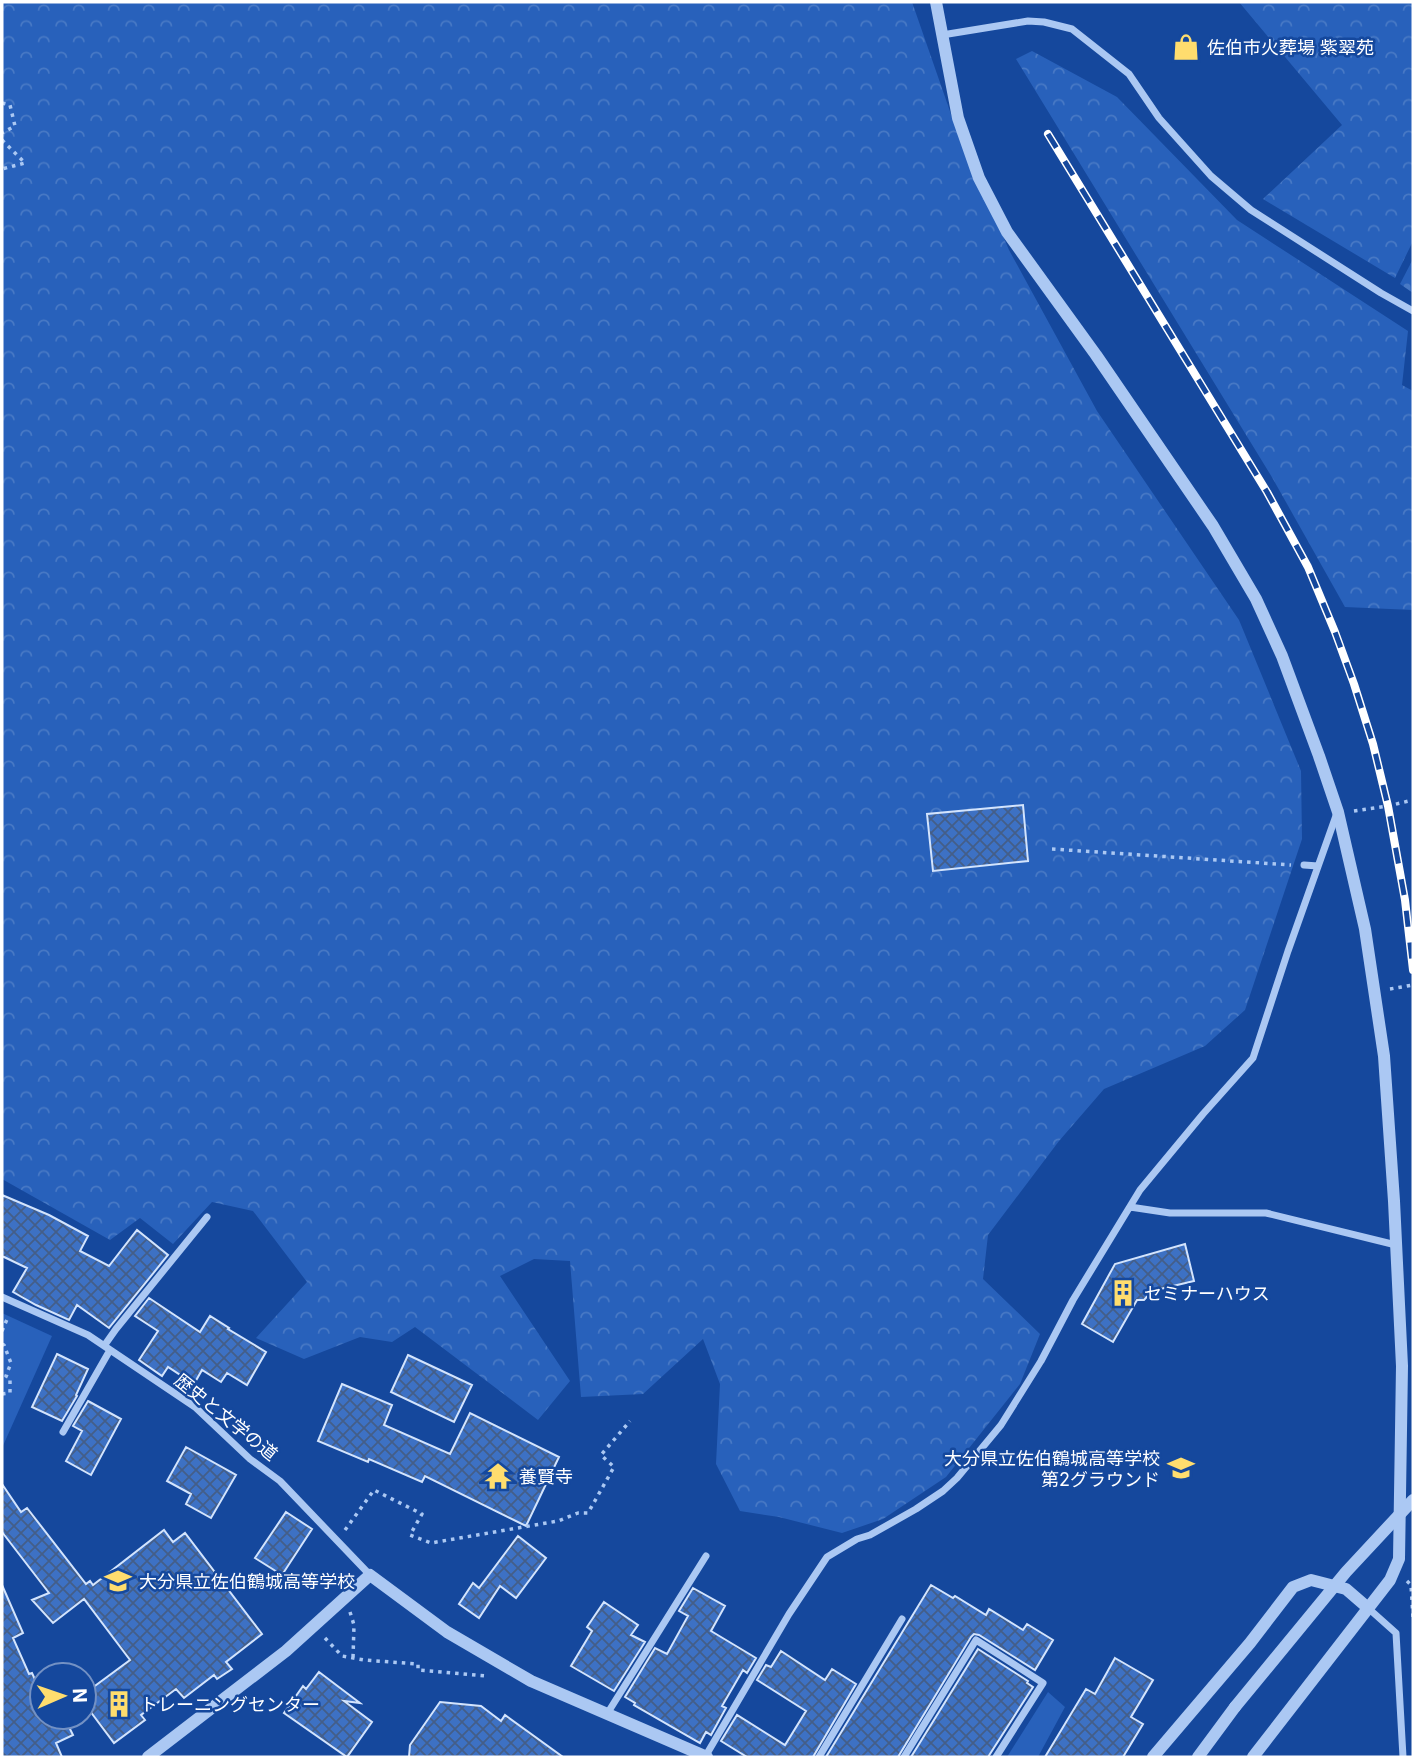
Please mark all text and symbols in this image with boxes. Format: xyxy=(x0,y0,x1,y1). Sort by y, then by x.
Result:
shop icon: 佐伯市火葬場 紫翠苑 xyxy=(1171,32,1201,62)
place label: 佐伯市火葬場 紫翠苑 xyxy=(1207,37,1374,58)
building icon: セミナーハウス xyxy=(1108,1278,1138,1308)
place label: セミナーハウス xyxy=(1144,1283,1270,1304)
street label: 歴史と文学の道 xyxy=(170,1369,282,1465)
place label: 大分県立佐伯鶴城高等学校 第2グラウンド xyxy=(944,1448,1160,1490)
school or university icon: 大分県立佐伯鶴城高等学校 第2グラウンド xyxy=(1166,1453,1196,1483)
temple icon: 養賢寺 xyxy=(483,1461,513,1491)
place label: 養賢寺 xyxy=(519,1466,573,1487)
school or university icon: 大分県立佐伯鶴城高等学校 xyxy=(103,1566,133,1596)
place label: 大分県立佐伯鶴城高等学校 xyxy=(139,1571,355,1592)
north arrow xyxy=(28,1661,98,1731)
text: N xyxy=(68,1688,91,1703)
building icon: トレーニングセンター xyxy=(104,1689,134,1719)
place label: トレーニングセンター xyxy=(140,1694,320,1715)

